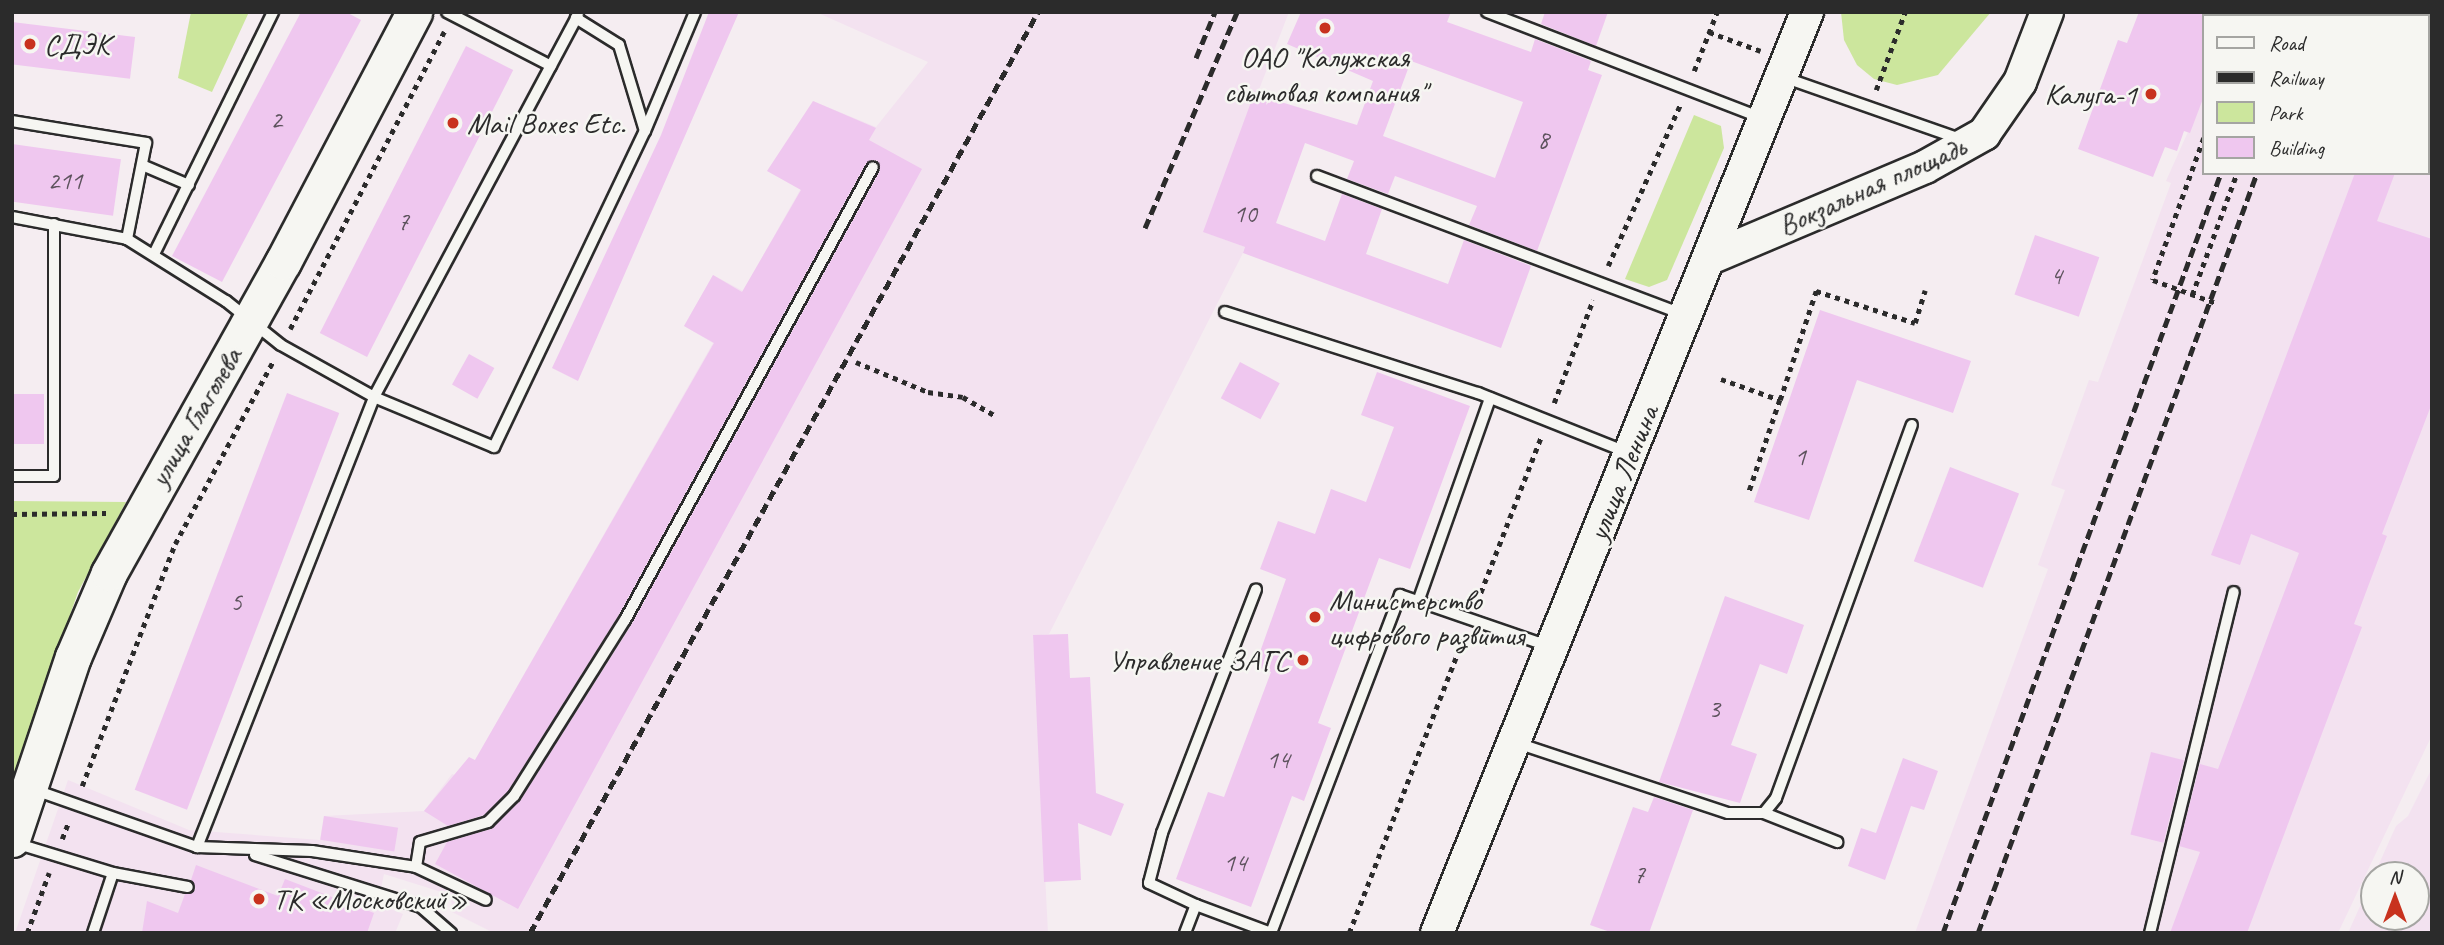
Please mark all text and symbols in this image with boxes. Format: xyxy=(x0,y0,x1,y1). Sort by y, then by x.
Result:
legend xyxy=(2202,14,2430,175)
marker: ОАО "Калужская сбытовая компания" xyxy=(1317,20,1333,36)
place label: СДЭК xyxy=(44,26,110,62)
text: Road xyxy=(2269,30,2304,56)
marker: СДЭК xyxy=(22,36,38,52)
place label: ОАО "Калужская сбытовая компания" xyxy=(1224,39,1426,110)
text: Railway xyxy=(2269,65,2323,91)
place label: Калуга-1 xyxy=(2044,76,2137,112)
marker: Калуга-1 xyxy=(2143,86,2159,102)
text: Park xyxy=(2269,100,2302,126)
house number: 2 xyxy=(270,104,282,136)
place label: Mail Boxes Etc. xyxy=(467,105,626,141)
marker: Mail Boxes Etc. xyxy=(445,115,461,131)
house number: 8 xyxy=(1537,124,1549,156)
street label: Вокзальная площадь xyxy=(1774,129,1970,243)
text: Building xyxy=(2269,135,2324,161)
house number: 211 xyxy=(47,165,83,197)
house number: 10 xyxy=(1233,198,1257,230)
house number: 7 xyxy=(397,206,409,238)
house number: 4 xyxy=(2050,260,2062,292)
street label: улица Глаголева xyxy=(140,340,250,494)
street label: улица Ленина xyxy=(1580,400,1666,546)
house number: 1 xyxy=(1794,441,1806,473)
place label: Министерство цифрового развития xyxy=(1329,582,1529,652)
house number: 5 xyxy=(230,586,242,618)
marker: Министерство цифрового развития xyxy=(1307,609,1323,625)
place label: Управление ЗАГС xyxy=(1109,642,1289,678)
marker: Управление ЗАГС xyxy=(1295,652,1311,668)
house number: 3 xyxy=(1708,693,1720,725)
house number: 14 xyxy=(1266,744,1290,776)
house number: 14 xyxy=(1223,847,1247,879)
house number: 7 xyxy=(1633,859,1645,891)
north arrow xyxy=(2360,861,2430,931)
text: N xyxy=(2389,865,2401,889)
place label: ТК «Московский» xyxy=(273,881,468,917)
marker: ТК «Московский» xyxy=(251,891,267,907)

